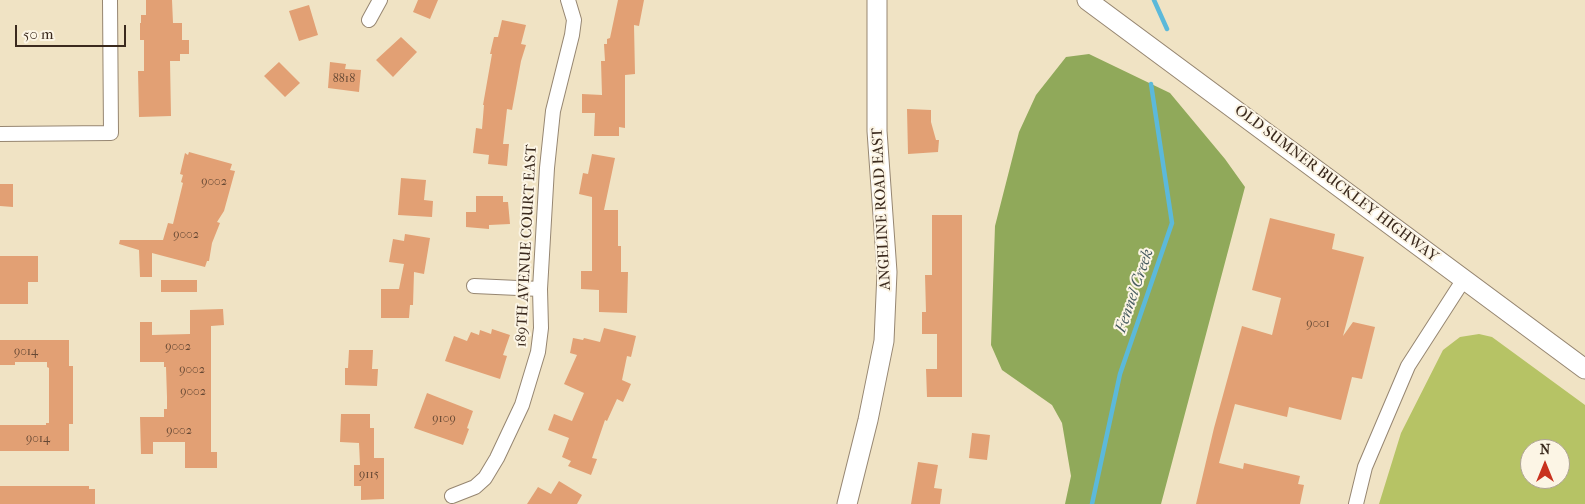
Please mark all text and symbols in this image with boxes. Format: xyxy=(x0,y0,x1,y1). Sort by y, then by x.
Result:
scale bar xyxy=(18,15,129,47)
text: 50 m xyxy=(23,25,53,43)
house number: 8818 xyxy=(333,72,355,86)
street label: OLD SUMNER BUCKLEY HIGHWAY xyxy=(1231,102,1441,266)
street label: ANGELINE ROAD EAST xyxy=(869,127,895,291)
street label: 189TH AVENUE COURT EAST xyxy=(513,144,541,348)
house number: 9002 xyxy=(201,175,227,189)
house number: 9002 xyxy=(173,228,199,242)
water label: Fennel Creek xyxy=(1112,247,1158,335)
house number: 9001 xyxy=(1306,317,1330,331)
house number: 9002 xyxy=(165,340,191,354)
house number: 9014 xyxy=(14,345,38,359)
house number: 9002 xyxy=(179,363,205,377)
house number: 9002 xyxy=(180,385,206,399)
house number: 9109 xyxy=(432,412,456,426)
house number: 9002 xyxy=(166,424,192,438)
house number: 9014 xyxy=(26,432,50,446)
north arrow xyxy=(1520,439,1570,489)
text: N xyxy=(1540,441,1550,458)
house number: 9115 xyxy=(359,468,379,482)

